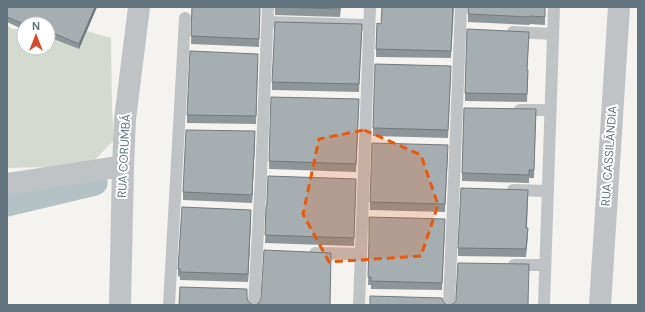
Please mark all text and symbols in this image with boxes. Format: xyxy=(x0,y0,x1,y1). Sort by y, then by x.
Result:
north arrow xyxy=(16,16,56,56)
text: N xyxy=(32,19,40,33)
street label: RUA CASSILÂNDIA xyxy=(598,105,620,207)
street label: RUA CORUMBÁ xyxy=(114,114,134,198)

